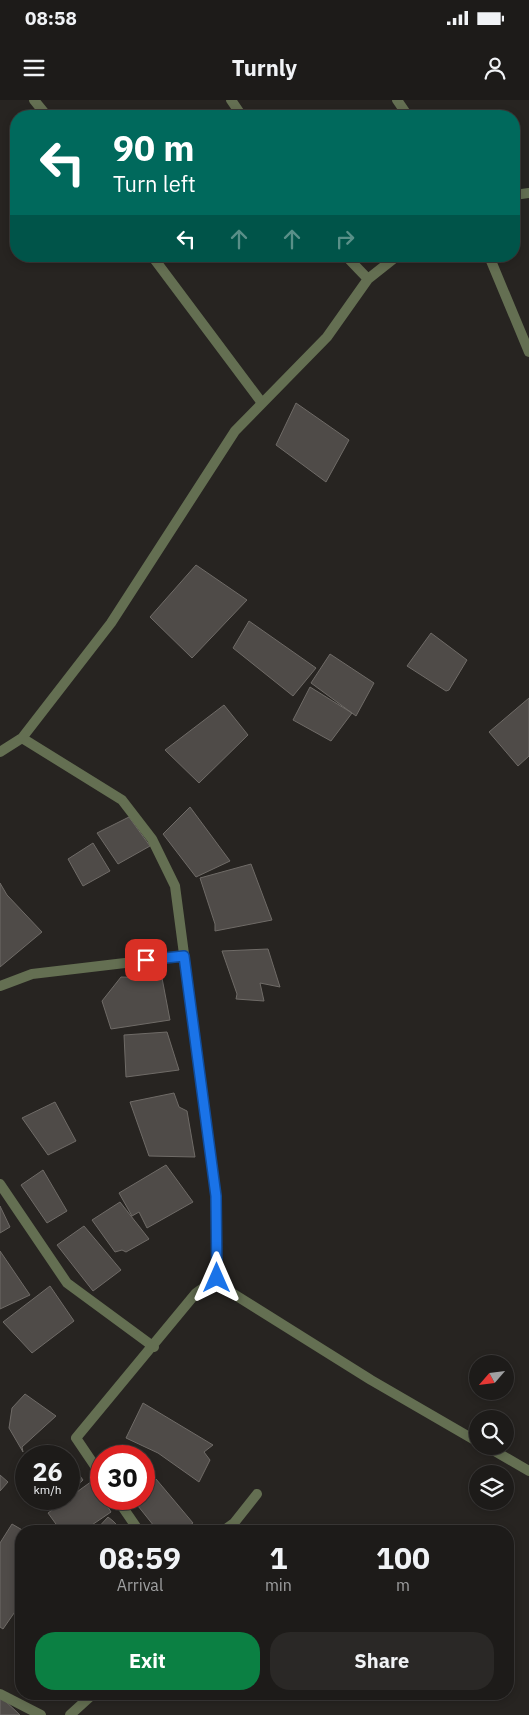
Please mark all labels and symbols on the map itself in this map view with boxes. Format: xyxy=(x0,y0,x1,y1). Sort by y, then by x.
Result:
pin xyxy=(125,939,167,981)
position arrow xyxy=(190,1251,242,1303)
north arrow xyxy=(469,1355,514,1400)
speed limit sign: 30 xyxy=(90,1445,155,1510)

